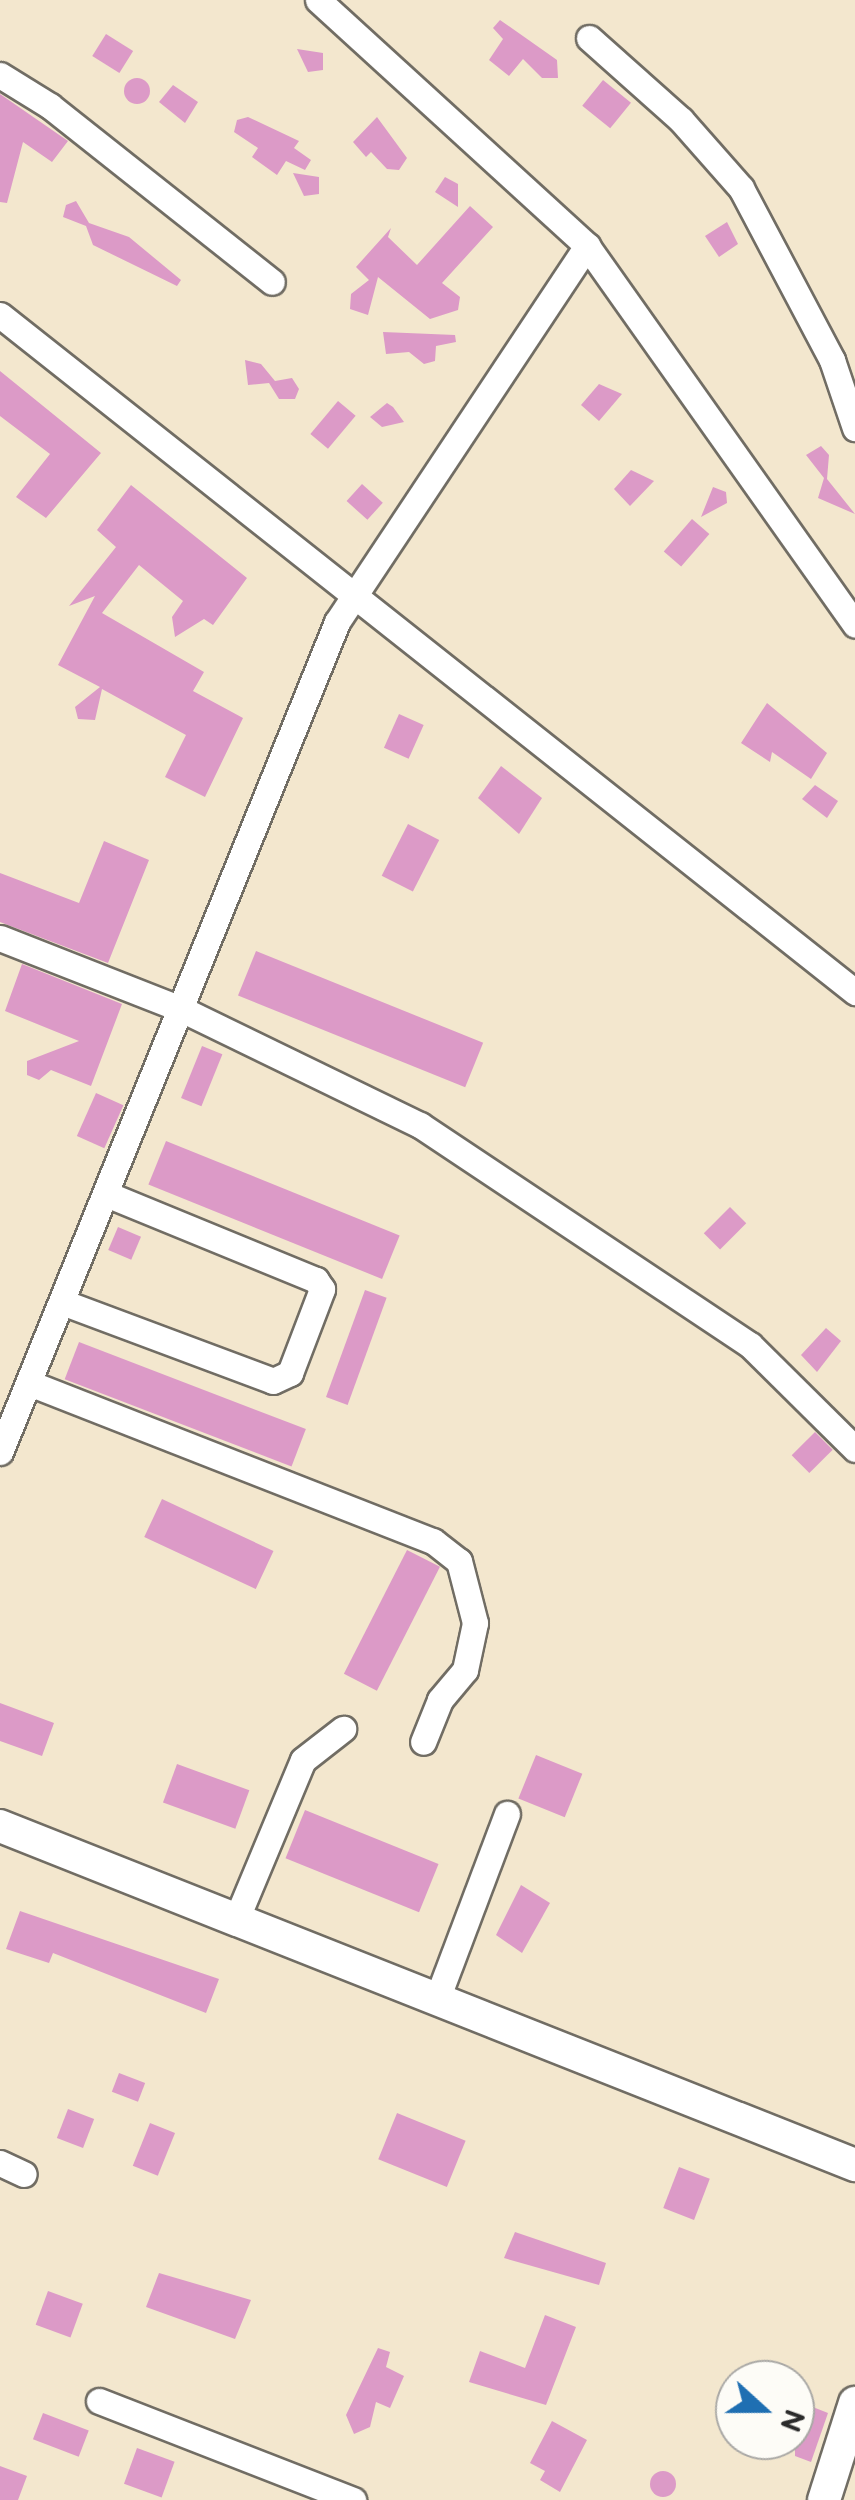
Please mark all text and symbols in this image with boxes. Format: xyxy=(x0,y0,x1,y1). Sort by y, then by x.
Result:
north arrow xyxy=(715,2360,815,2460)
text: N xyxy=(772,2404,811,2436)

